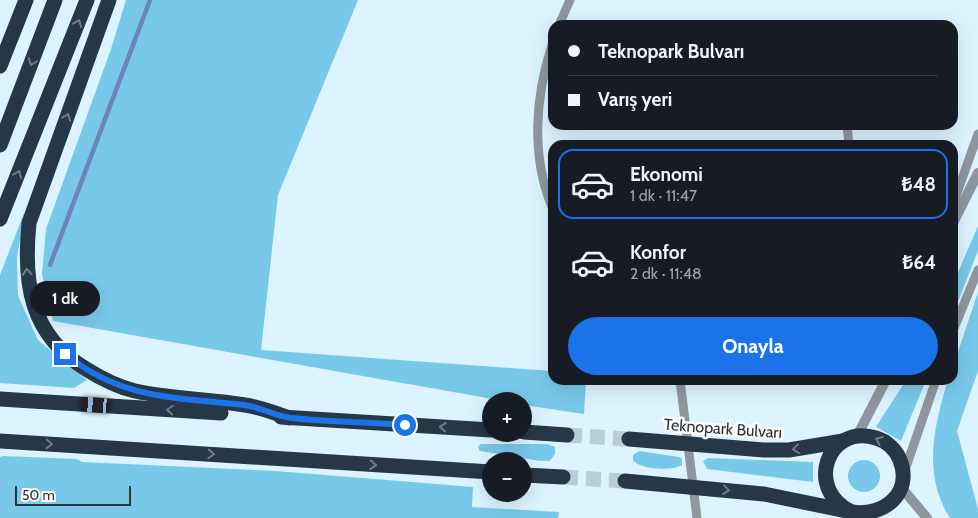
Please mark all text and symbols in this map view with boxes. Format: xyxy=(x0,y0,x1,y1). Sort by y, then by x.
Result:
one-way arrow xyxy=(72,19,82,28)
text: Teknopark Bulvarı xyxy=(598,40,744,63)
one-way arrow xyxy=(28,57,38,66)
text: Varış yeri xyxy=(598,88,672,111)
one-way arrow xyxy=(61,113,71,122)
icon: car xyxy=(570,162,615,207)
text: Ekonomi xyxy=(630,163,703,186)
one-way arrow xyxy=(12,170,22,179)
text: ₺48 xyxy=(901,173,936,196)
text: 1 dk · 11:47 xyxy=(630,186,697,205)
icon: car xyxy=(570,240,615,285)
text: Konfor xyxy=(630,241,686,264)
text: ₺64 xyxy=(902,251,936,274)
text: 2 dk · 11:48 xyxy=(630,264,702,283)
one-way arrow xyxy=(22,268,33,276)
callout: 1 dk xyxy=(30,282,100,316)
text: 1 dk xyxy=(52,289,78,308)
button: Onayla xyxy=(568,317,938,375)
route end xyxy=(54,343,76,365)
map controls xyxy=(482,392,532,502)
button: + xyxy=(482,392,532,442)
car xyxy=(80,396,111,414)
one-way arrow xyxy=(166,405,174,416)
route start xyxy=(394,414,416,436)
street label: Teknopark Bulvarı xyxy=(663,415,783,442)
one-way arrow xyxy=(438,422,446,433)
one-way arrow xyxy=(875,435,884,446)
one-way arrow xyxy=(45,439,53,450)
one-way arrow xyxy=(792,443,800,454)
one-way arrow xyxy=(207,448,215,459)
button: − xyxy=(482,452,532,502)
one-way arrow xyxy=(369,459,377,470)
scale bar xyxy=(15,483,131,506)
one-way arrow xyxy=(722,484,730,495)
text: 50 m xyxy=(22,486,55,504)

